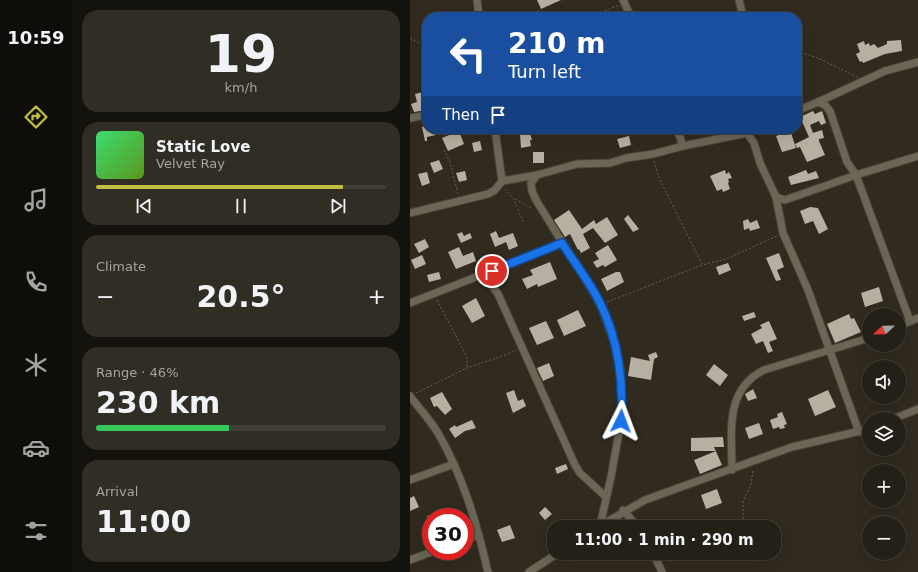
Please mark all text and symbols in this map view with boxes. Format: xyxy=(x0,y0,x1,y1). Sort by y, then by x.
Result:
text: 19 xyxy=(205,24,277,84)
text: 10:59 xyxy=(7,27,65,48)
text: 210 m xyxy=(508,27,605,60)
icon: left xyxy=(442,28,494,80)
text: Turn left xyxy=(508,61,581,82)
text: km/h xyxy=(225,80,257,95)
icon: directions xyxy=(22,103,50,131)
icon: arrive xyxy=(487,104,509,126)
text: Then xyxy=(442,106,479,124)
text: Static Love xyxy=(156,138,250,156)
text: Velvet Ray xyxy=(156,156,225,171)
icon: music xyxy=(22,186,50,214)
icon: previous xyxy=(133,195,155,217)
icon: pause xyxy=(230,195,252,217)
icon: next xyxy=(327,195,349,217)
pin xyxy=(475,254,509,288)
text: Climate xyxy=(96,259,146,274)
icon: arrive xyxy=(481,260,503,282)
icon: phone xyxy=(22,268,50,296)
text: 20.5° xyxy=(196,279,286,314)
text: − xyxy=(96,284,114,309)
text: + xyxy=(368,284,386,309)
north arrow xyxy=(862,308,906,352)
map controls xyxy=(862,308,906,560)
icon: climate xyxy=(22,351,50,379)
button: sound xyxy=(862,360,906,404)
text: Range · 46% xyxy=(96,365,179,380)
text: 230 km xyxy=(96,385,220,420)
position arrow xyxy=(600,400,642,442)
button: layers xyxy=(862,412,906,456)
icon: car xyxy=(22,434,50,462)
button: + xyxy=(862,464,906,508)
text: Arrival xyxy=(96,484,138,499)
text: 11:00 xyxy=(96,504,192,539)
speed limit sign: 30 xyxy=(422,508,474,560)
button: − xyxy=(862,516,906,560)
icon: filters xyxy=(22,517,50,545)
text: 11:00 · 1 min · 290 m xyxy=(574,531,754,549)

